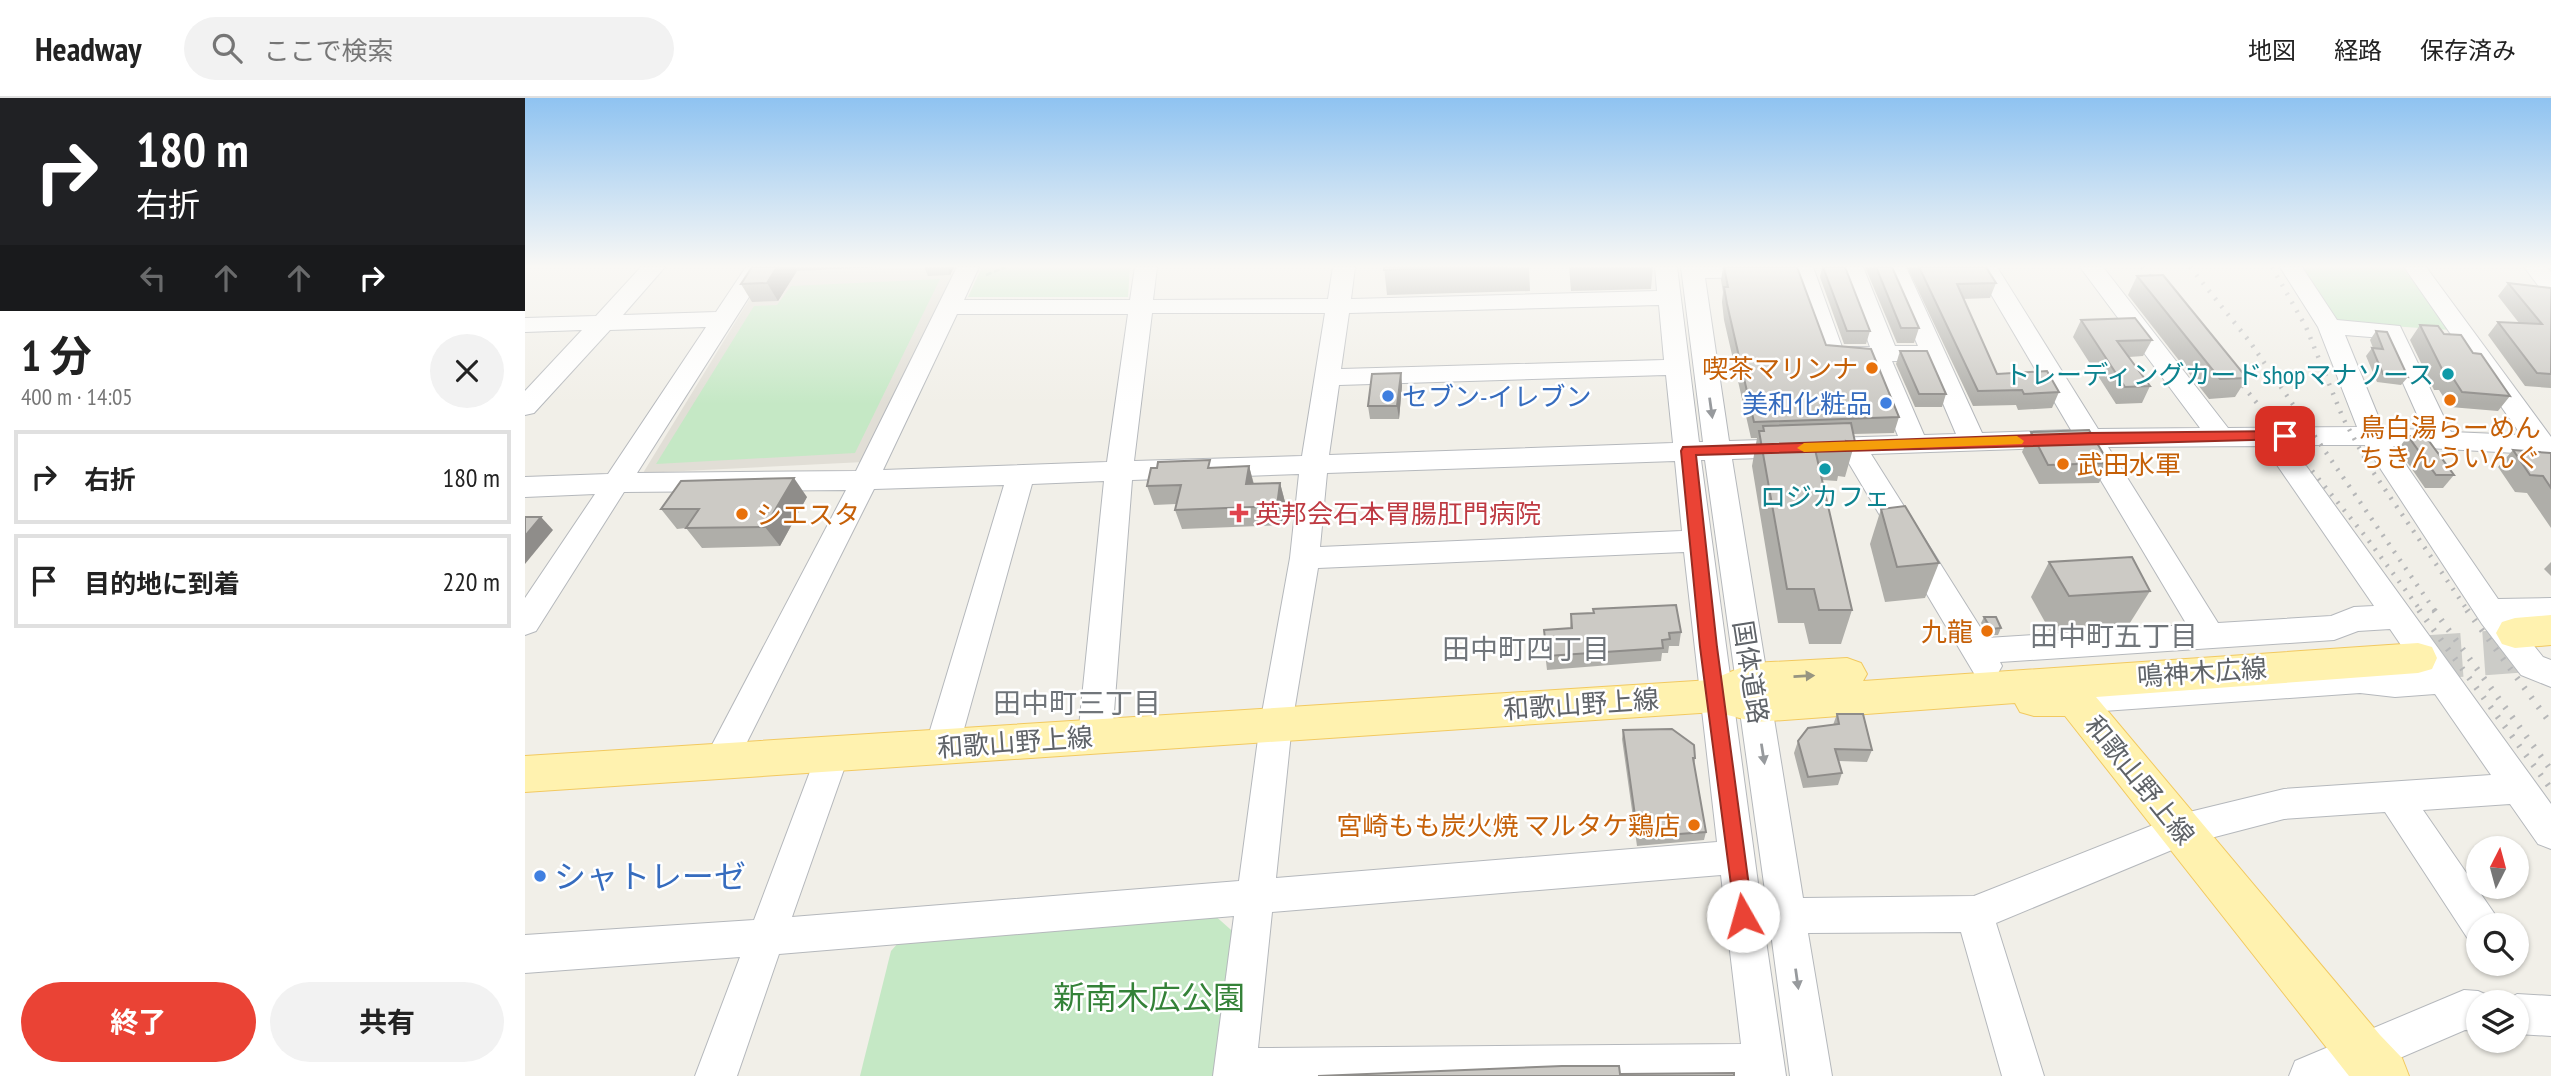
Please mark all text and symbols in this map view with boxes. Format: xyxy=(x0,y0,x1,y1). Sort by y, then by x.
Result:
search box xyxy=(184,17,674,80)
text: Headway xyxy=(35,27,142,70)
icon: search xyxy=(208,29,246,67)
text: ここで検索 xyxy=(264,34,394,67)
text: 地図 xyxy=(2248,35,2296,66)
text: 経路 xyxy=(2334,35,2382,66)
text: 保存済み xyxy=(2420,35,2516,66)
text: 180 m xyxy=(136,117,249,181)
icon: right xyxy=(21,126,112,217)
text: 右折 xyxy=(136,183,200,225)
icon: left xyxy=(134,259,172,297)
icon: ahead xyxy=(207,259,245,297)
icon: ahead xyxy=(280,259,318,297)
icon: right xyxy=(353,259,391,297)
text: 1 分 xyxy=(21,328,92,383)
button: close xyxy=(430,334,504,408)
place label: 喫茶マリンナ xyxy=(1702,352,1858,385)
place label: トレーディングカードshopマナソース xyxy=(2004,358,2434,391)
marker: 喫茶マリンナ xyxy=(1864,360,1880,376)
marker: トレーディングカードshopマナソース xyxy=(2440,366,2456,382)
place label: セブン-イレブン xyxy=(1402,380,1592,413)
text: 400 m · 14:05 xyxy=(21,382,133,411)
place label: 美和化粧品 xyxy=(1742,387,1872,420)
marker: セブン-イレブン xyxy=(1380,388,1396,404)
marker: 鳥白湯らーめん ちきんういんぐ xyxy=(2442,392,2458,408)
marker: 美和化粧品 xyxy=(1878,395,1894,411)
one-way arrow xyxy=(1706,397,1717,419)
pin xyxy=(2255,406,2315,466)
place label: 鳥白湯らーめん ちきんういんぐ xyxy=(2359,411,2541,474)
icon: arrive xyxy=(2266,417,2304,455)
place label: 武田水軍 xyxy=(2077,448,2181,481)
marker: 武田水軍 xyxy=(2055,456,2071,472)
icon: right xyxy=(25,458,63,496)
text: 180 m xyxy=(442,461,500,494)
marker: ロジカフェ xyxy=(1817,461,1833,477)
text: 右折 xyxy=(84,463,136,496)
place label: ロジカフェ xyxy=(1760,480,1890,513)
place label: 英邦会石本胃腸肛門病院 xyxy=(1255,497,1541,530)
place label: シエスタ xyxy=(756,498,860,531)
marker: 英邦会石本胃腸肛門病院 xyxy=(1229,503,1249,523)
marker: シエスタ xyxy=(734,506,750,522)
icon: arrive xyxy=(25,562,63,600)
text: 220 m xyxy=(442,565,500,598)
text: 目的地に到着 xyxy=(84,567,240,600)
place label: 九龍 xyxy=(1921,615,1973,648)
district label: 田中町五丁目 xyxy=(2030,617,2198,654)
street label: 国体道路 xyxy=(1727,618,1775,726)
marker: 九龍 xyxy=(1979,623,1995,639)
district label: 田中町四丁目 xyxy=(1442,630,1610,667)
street label: 鳴神木広線 xyxy=(2136,651,2268,693)
one-way arrow xyxy=(1793,670,1815,681)
street label: 和歌山野上線 xyxy=(1502,682,1660,726)
district label: 田中町三丁目 xyxy=(993,684,1161,721)
street label: 和歌山野上線 xyxy=(2078,709,2202,851)
street label: 和歌山野上線 xyxy=(936,720,1094,764)
one-way arrow xyxy=(1758,743,1769,765)
place label: 宮崎もも炭火焼 マルタケ鶏店 xyxy=(1336,809,1680,842)
marker: 宮崎もも炭火焼 マルタケ鶏店 xyxy=(1686,817,1702,833)
north arrow xyxy=(2466,836,2529,900)
map controls xyxy=(2466,836,2529,1053)
place label: シャトレーゼ xyxy=(554,855,746,897)
marker: シャトレーゼ xyxy=(532,868,548,884)
position arrow xyxy=(1706,879,1780,953)
button: search xyxy=(2466,913,2529,976)
one-way arrow xyxy=(1792,968,1803,990)
park label: 新南木広公園 xyxy=(1053,976,1245,1018)
button: 終了 xyxy=(21,982,256,1062)
button: 共有 xyxy=(270,982,504,1062)
button: layers xyxy=(2466,990,2529,1053)

